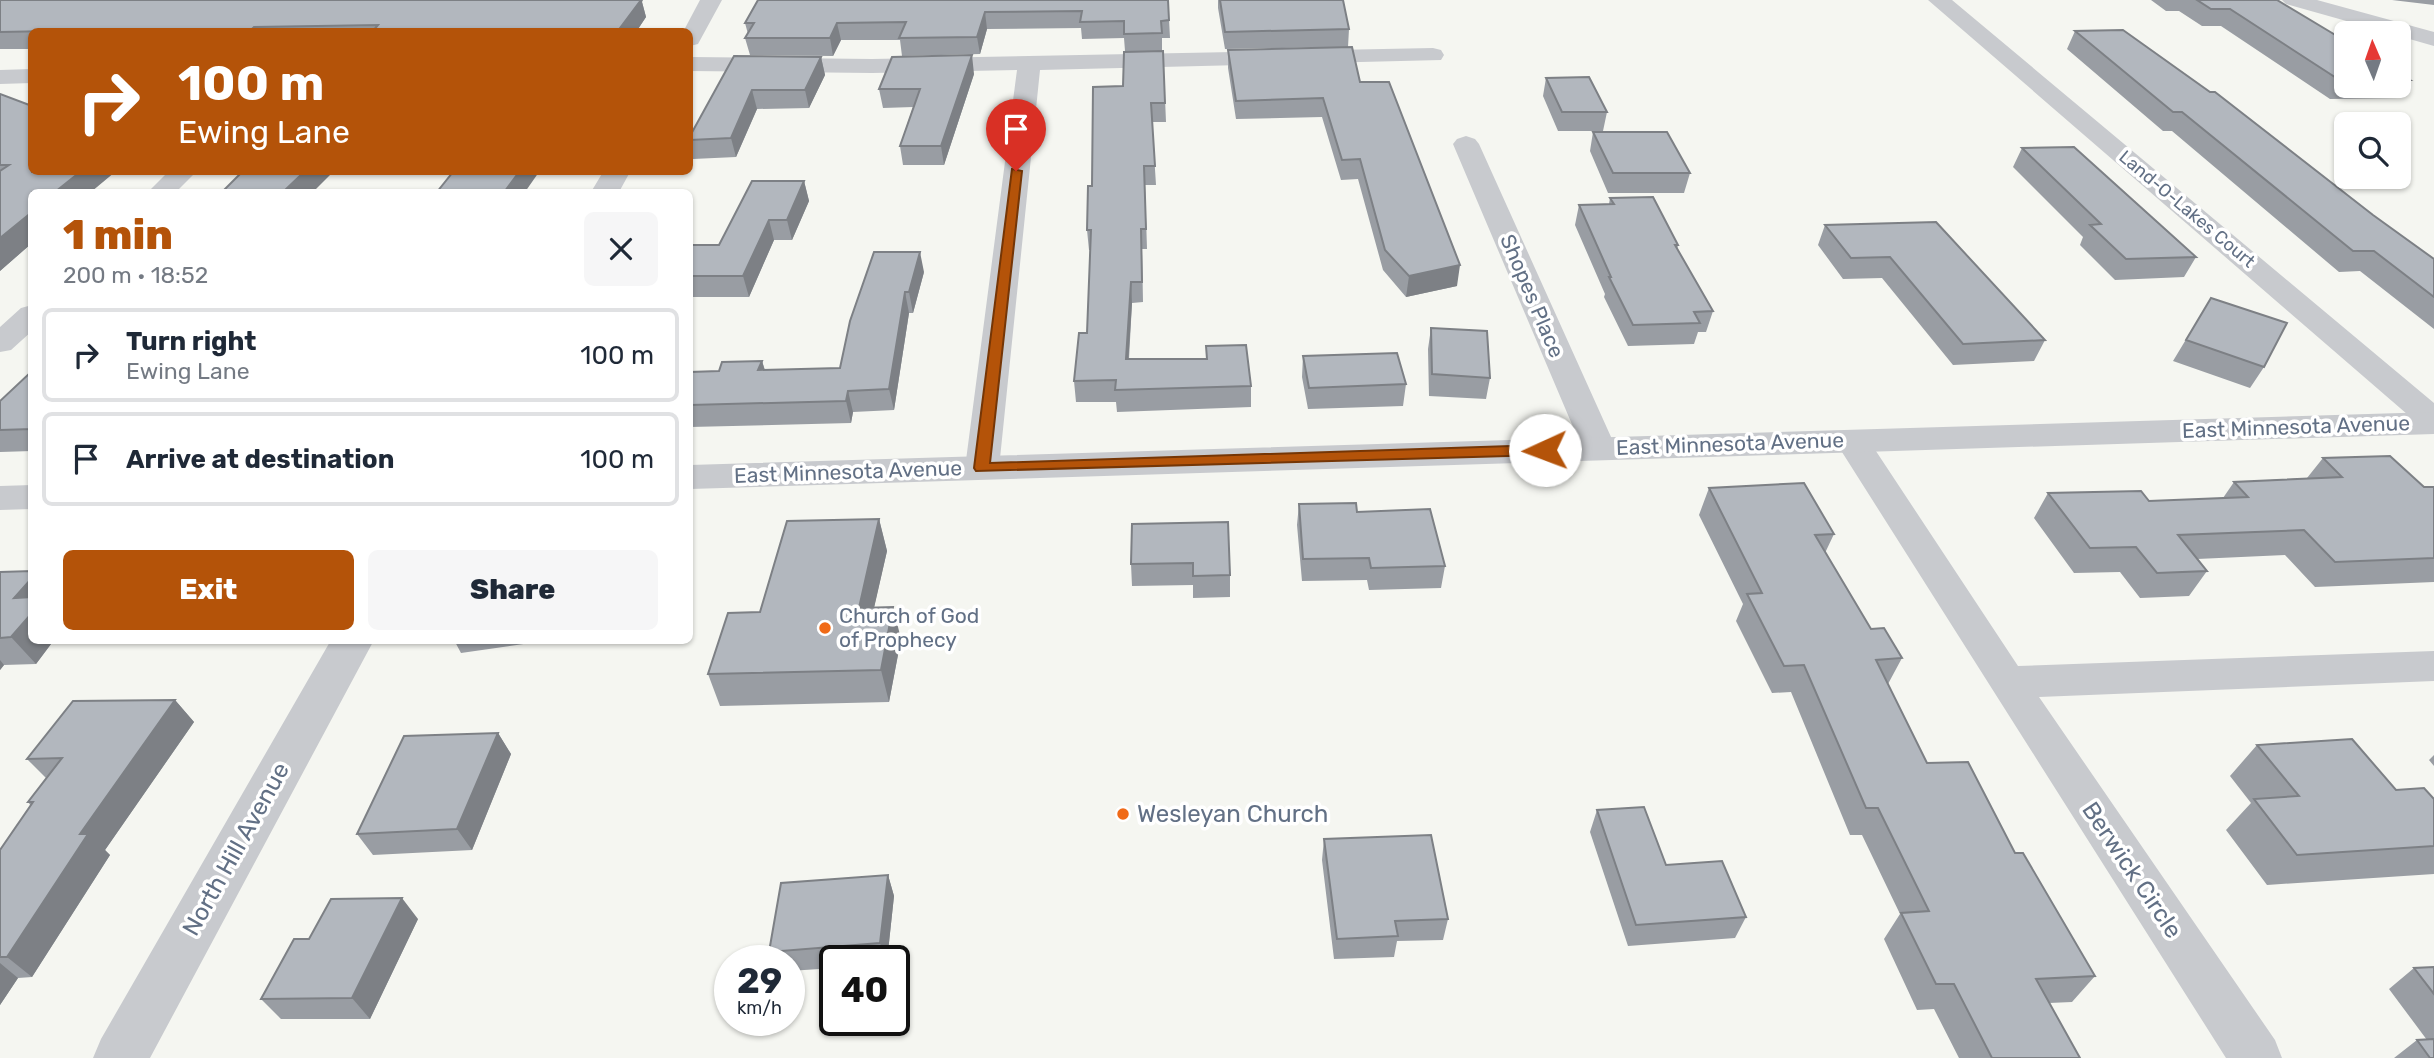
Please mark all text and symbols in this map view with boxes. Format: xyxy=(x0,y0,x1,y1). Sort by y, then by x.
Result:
north arrow xyxy=(2334,21,2412,98)
map controls xyxy=(2334,21,2411,189)
text: 100 m xyxy=(178,54,324,112)
icon: right xyxy=(63,56,154,147)
pin xyxy=(986,99,1046,171)
icon: arrive xyxy=(997,110,1035,148)
button: search xyxy=(2334,112,2411,189)
text: Ewing Lane xyxy=(178,113,350,151)
street label: Land-O-Lakes Court xyxy=(2115,146,2259,272)
text: 1 min xyxy=(63,210,173,260)
button: close xyxy=(584,212,658,286)
street label: Shopes Place xyxy=(1495,230,1570,361)
text: 200 m · 18:52 xyxy=(63,261,208,289)
text: Turn right xyxy=(126,326,256,357)
icon: right xyxy=(67,336,105,374)
text: 100 m xyxy=(580,340,654,371)
text: Ewing Lane xyxy=(126,357,250,385)
street label: East Minnesota Avenue xyxy=(2182,410,2410,443)
position arrow xyxy=(1508,413,1582,487)
street label: East Minnesota Avenue xyxy=(1616,427,1844,460)
icon: arrive xyxy=(67,440,105,478)
text: Arrive at destination xyxy=(126,444,394,475)
text: 100 m xyxy=(580,444,654,475)
street label: East Minnesota Avenue xyxy=(734,455,962,488)
button: Exit xyxy=(63,550,354,630)
button: Share xyxy=(368,550,658,630)
place label: Church of God of Prophecy xyxy=(839,603,979,652)
marker: Church of God of Prophecy xyxy=(817,620,833,636)
street label: North Hill Avenue xyxy=(177,758,295,940)
street label: Berwick Circle xyxy=(2076,797,2188,943)
place label: Wesleyan Church xyxy=(1137,800,1328,828)
marker: Wesleyan Church xyxy=(1115,806,1131,822)
speed limit sign: 40 xyxy=(819,945,910,1036)
text: 29 xyxy=(737,960,782,1002)
text: km/h xyxy=(737,997,782,1019)

